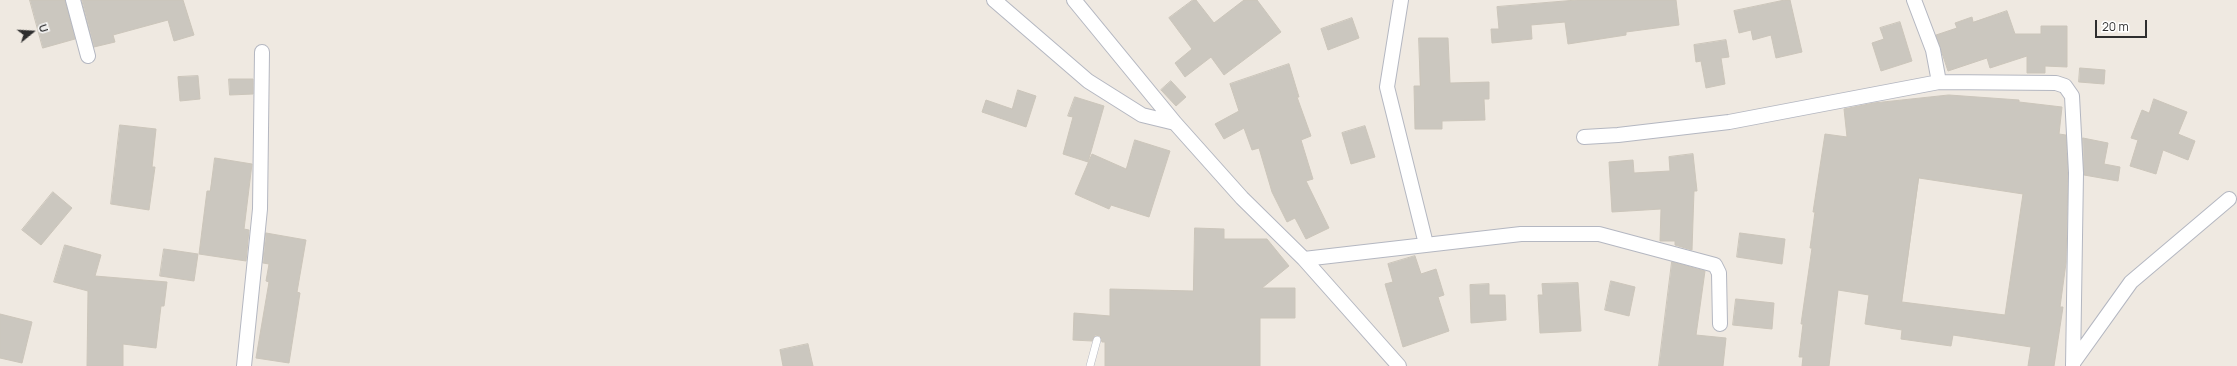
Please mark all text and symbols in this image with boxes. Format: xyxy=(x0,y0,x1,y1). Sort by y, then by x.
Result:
north arrow xyxy=(12,12,52,52)
scale bar xyxy=(2097,12,2149,38)
text: 20 m xyxy=(2102,18,2129,35)
text: U xyxy=(36,22,52,34)

